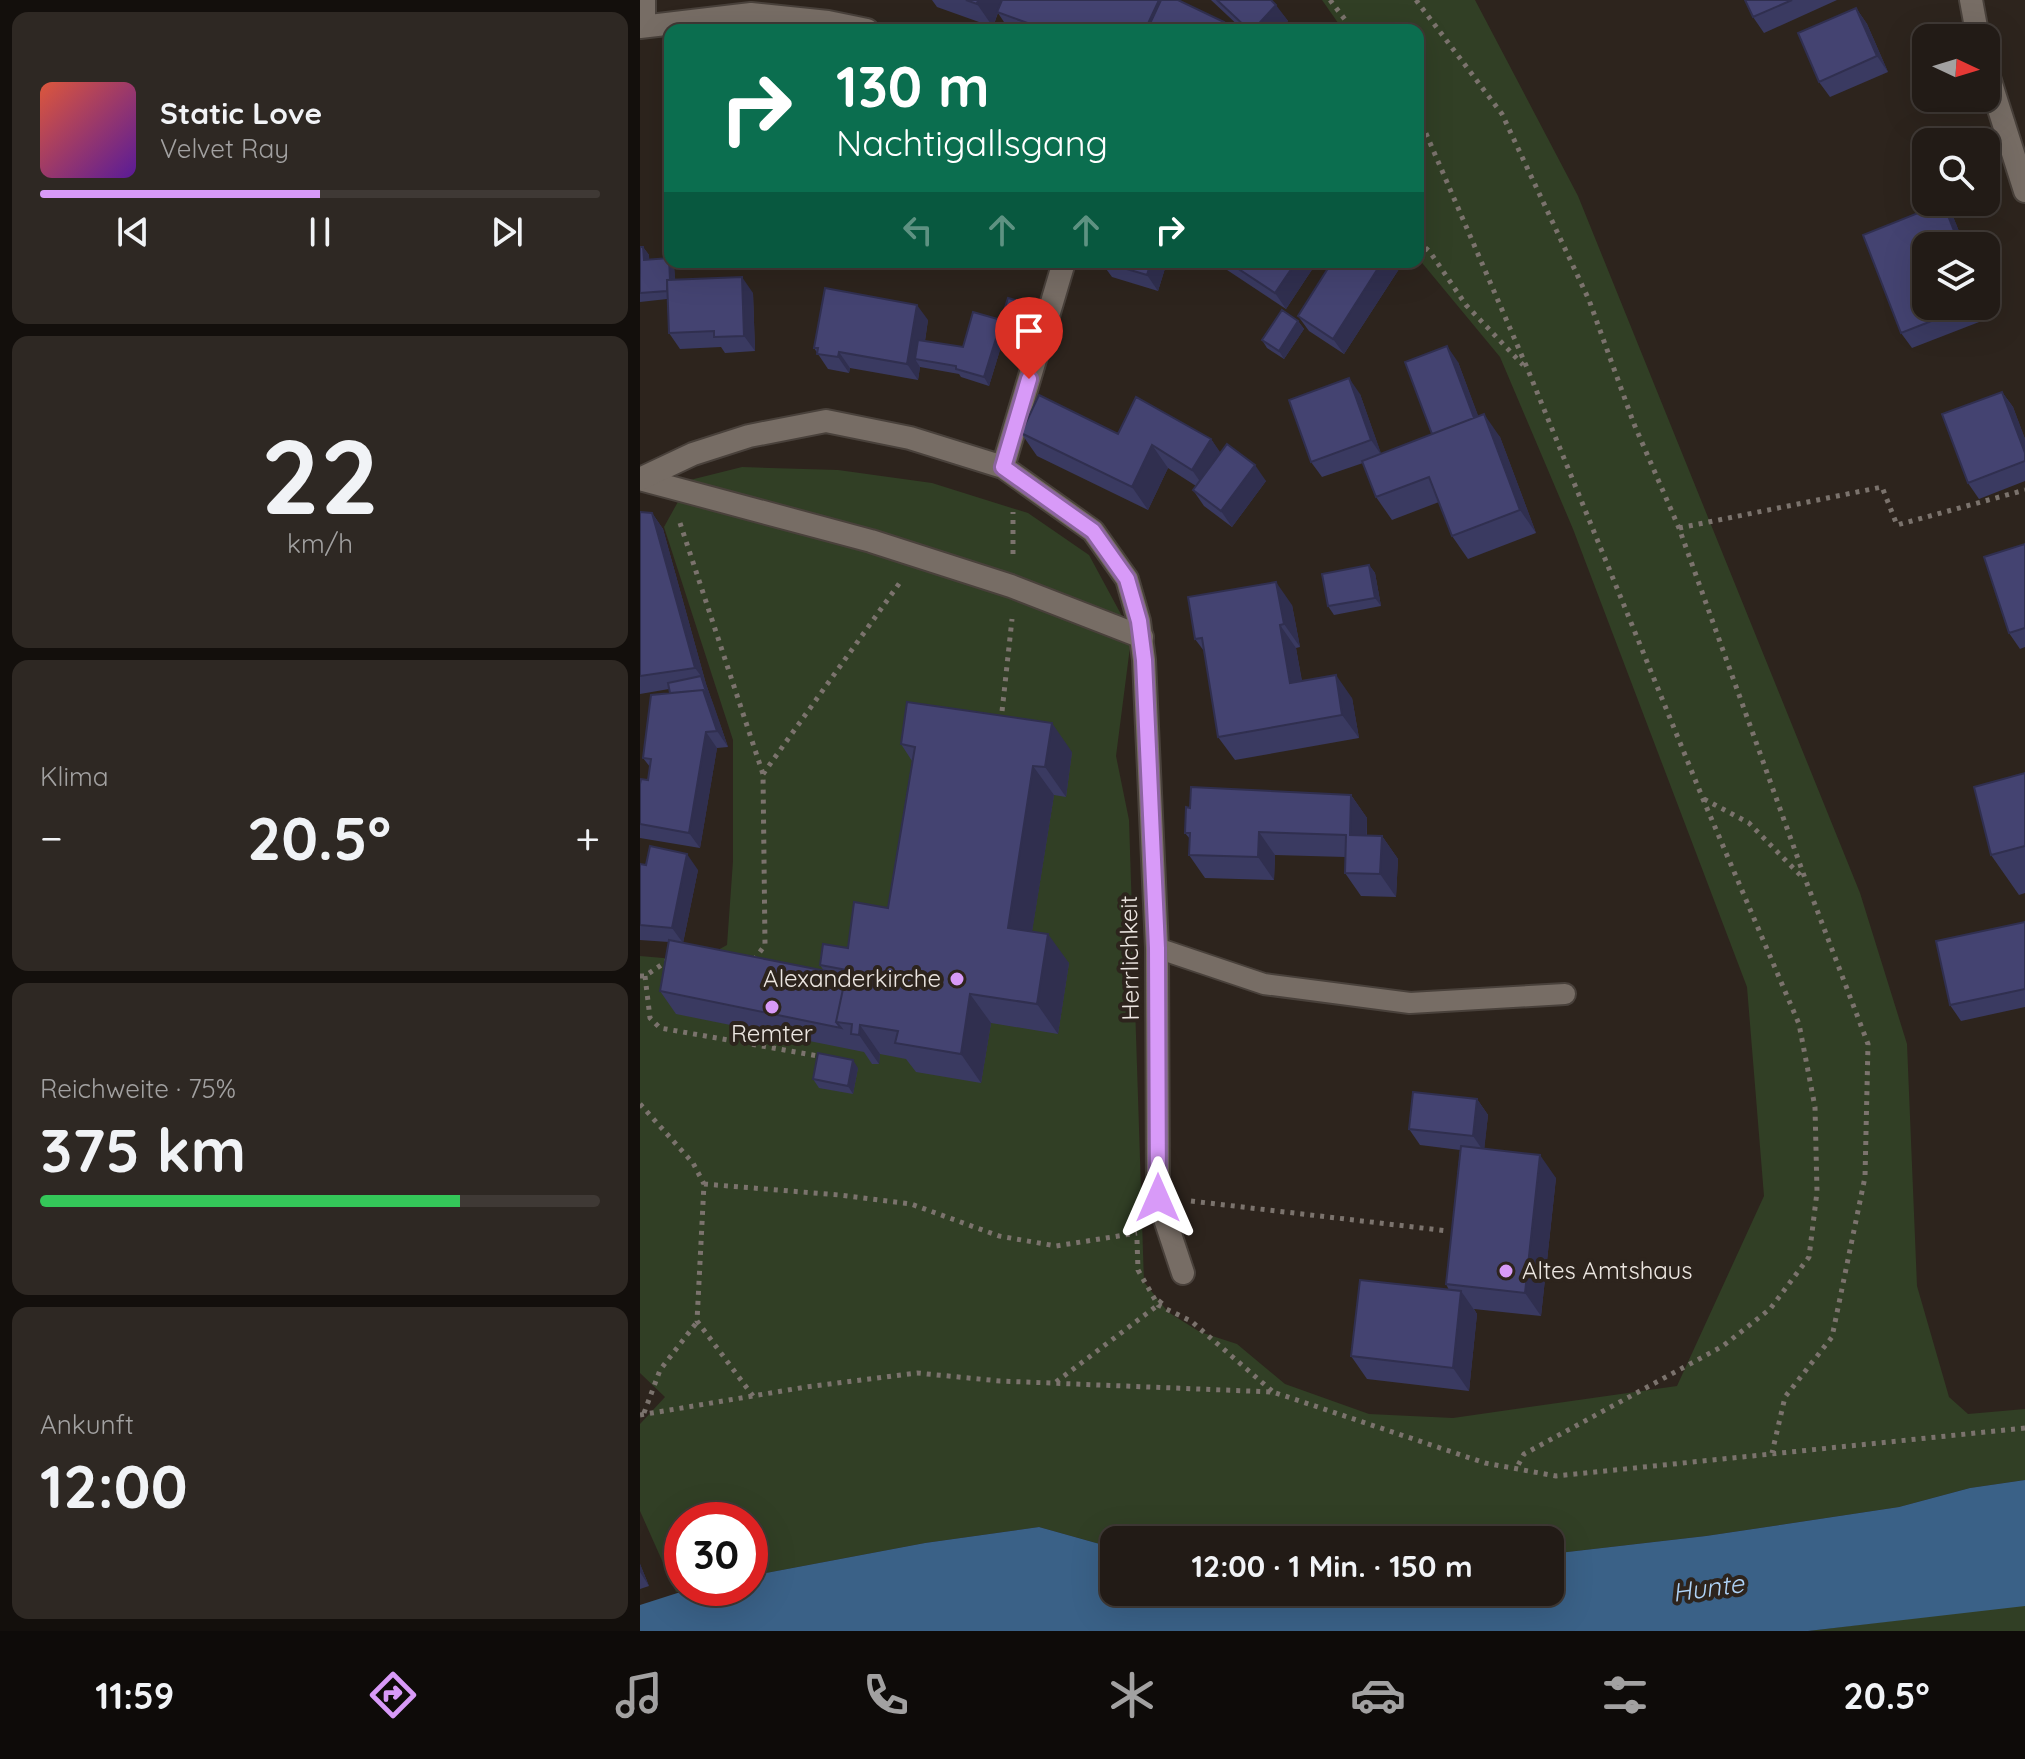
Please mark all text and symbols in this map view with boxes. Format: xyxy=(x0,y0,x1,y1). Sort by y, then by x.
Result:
north arrow xyxy=(1912,24,2000,112)
map controls xyxy=(1912,24,2000,320)
text: 130 m xyxy=(836,51,990,121)
icon: right xyxy=(704,56,808,160)
text: Static Love xyxy=(160,94,322,132)
text: Nachtigallsgang xyxy=(836,120,1108,165)
button: search xyxy=(1912,128,2000,216)
text: Velvet Ray xyxy=(160,132,289,165)
icon: left xyxy=(896,208,940,252)
icon: ahead xyxy=(980,208,1024,252)
icon: ahead xyxy=(1064,208,1108,252)
icon: right xyxy=(1148,208,1192,252)
icon: previous xyxy=(111,210,155,254)
icon: pause xyxy=(298,210,342,254)
icon: next xyxy=(485,210,529,254)
button: layers xyxy=(1912,232,2000,320)
pin xyxy=(995,297,1063,379)
icon: arrive xyxy=(1007,309,1051,353)
text: 22 xyxy=(261,410,379,540)
text: km/h xyxy=(287,527,353,560)
text: Klima xyxy=(40,760,109,793)
text: 20.5° xyxy=(247,800,391,875)
text: − xyxy=(40,810,63,865)
text: + xyxy=(575,810,600,865)
street label: Herrlichkeit xyxy=(1113,895,1145,1021)
place label: Alexanderkirche xyxy=(763,963,941,993)
marker: Alexanderkirche xyxy=(948,970,966,988)
marker: Remter xyxy=(763,998,781,1016)
place label: Remter xyxy=(731,1018,813,1048)
text: Reichweite · 75% xyxy=(40,1072,236,1105)
text: 375 km xyxy=(40,1112,246,1187)
position arrow xyxy=(1116,1156,1200,1240)
place label: Altes Amtshaus xyxy=(1522,1255,1693,1285)
marker: Altes Amtshaus xyxy=(1497,1262,1515,1280)
text: Ankunft xyxy=(40,1408,134,1441)
text: 12:00 xyxy=(40,1448,188,1523)
speed limit sign: 30 xyxy=(664,1502,768,1606)
text: 12:00 · 1 Min. · 150 m xyxy=(1191,1547,1473,1585)
water label: Hunte xyxy=(1670,1566,1747,1609)
icon: directions xyxy=(365,1667,421,1723)
icon: music xyxy=(611,1667,667,1723)
icon: phone xyxy=(858,1667,914,1723)
icon: climate xyxy=(1104,1667,1160,1723)
icon: car xyxy=(1350,1667,1406,1723)
icon: filters xyxy=(1597,1667,1653,1723)
text: 11:59 xyxy=(95,1673,174,1718)
text: 20.5° xyxy=(1843,1673,1930,1718)

